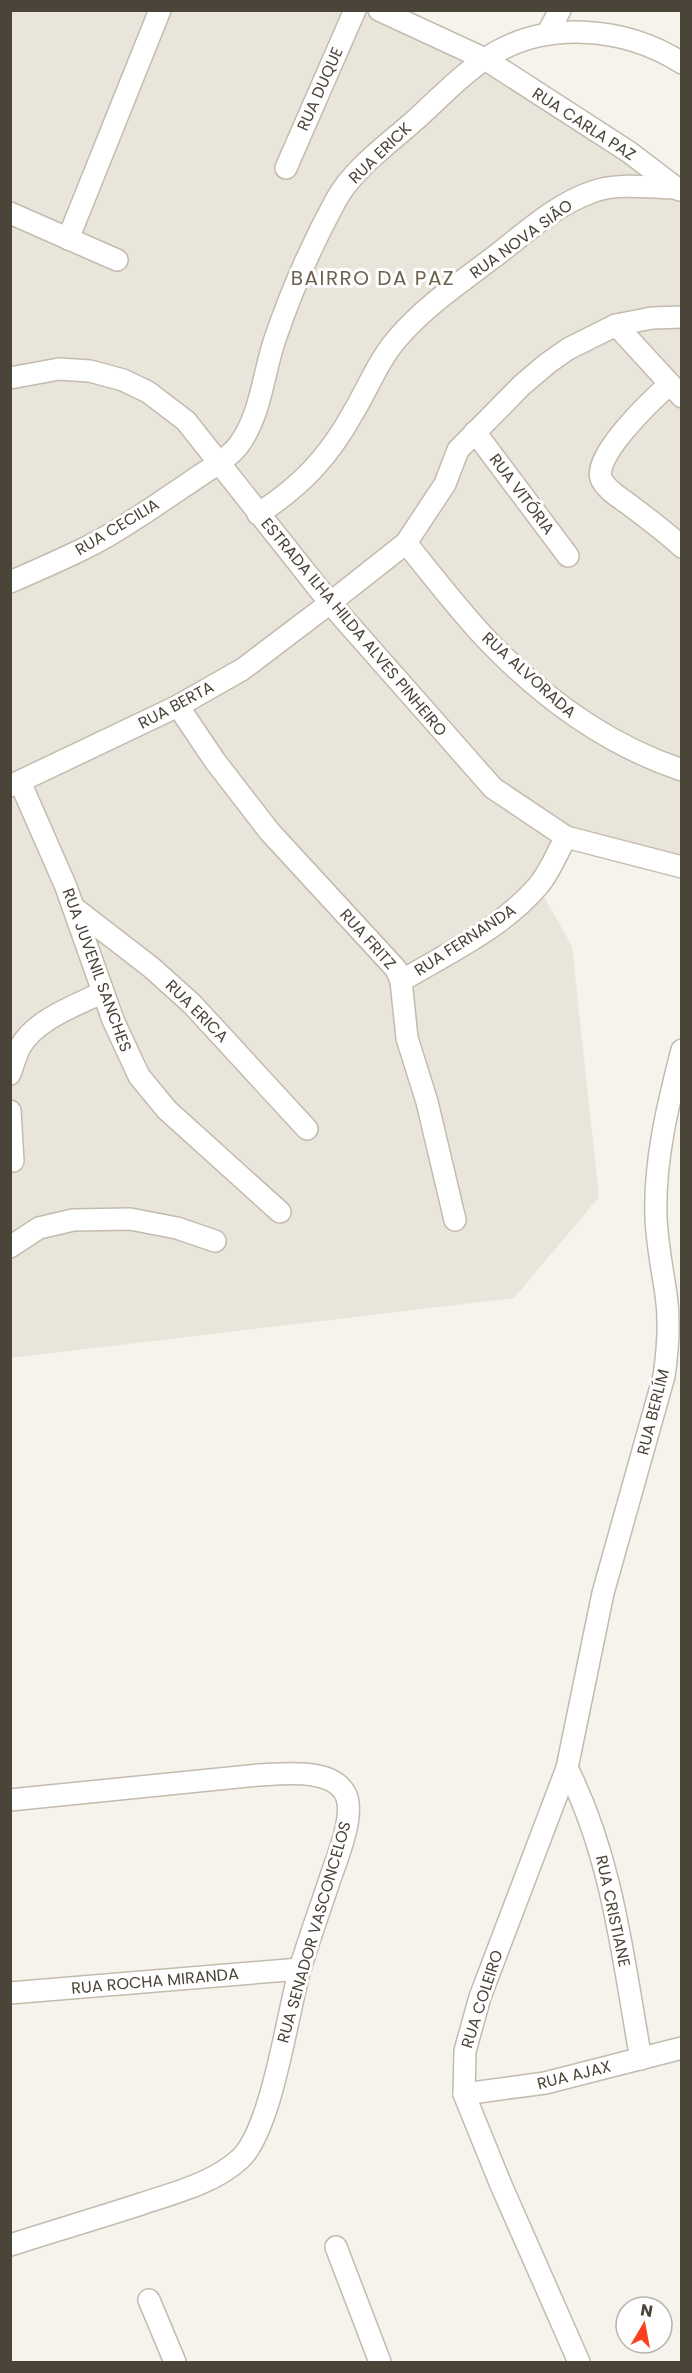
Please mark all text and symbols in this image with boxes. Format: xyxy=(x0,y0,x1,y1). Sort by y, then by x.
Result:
street label: RUA DUQUE xyxy=(291,44,349,134)
street label: RUA CARLA PAZ xyxy=(528,82,640,166)
street label: RUA ERICK xyxy=(343,117,417,189)
street label: RUA NOVA SIÃO xyxy=(465,194,577,284)
district label: BAIRRO DA PAZ xyxy=(291,264,455,292)
street label: RUA VITÓRIA xyxy=(484,449,560,539)
street label: RUA CECILIA xyxy=(71,493,163,561)
street label: ESTRADA ILHA HILDA ALVES PINHEIRO xyxy=(256,513,452,741)
street label: RUA ALVORADA xyxy=(477,627,581,724)
street label: RUA BERTA xyxy=(134,675,218,735)
street label: RUA JUVENIL SANCHES xyxy=(57,885,137,1055)
street label: RUA FERNANDA xyxy=(410,898,520,981)
street label: RUA FRITZ xyxy=(334,904,402,974)
street label: RUA ERICA xyxy=(160,974,234,1048)
street label: RUA BERLÍM xyxy=(631,1367,675,1457)
street label: RUA SENADOR VASCONCELOS xyxy=(271,1818,357,2046)
street label: RUA CRISTIANE xyxy=(590,1853,636,1969)
street label: RUA COLEIRO xyxy=(455,1947,509,2051)
street label: RUA ROCHA MIRANDA xyxy=(70,1962,240,2000)
street label: RUA AJAX xyxy=(535,2055,614,2095)
north arrow xyxy=(614,2295,674,2355)
text: N xyxy=(639,2298,654,2323)

